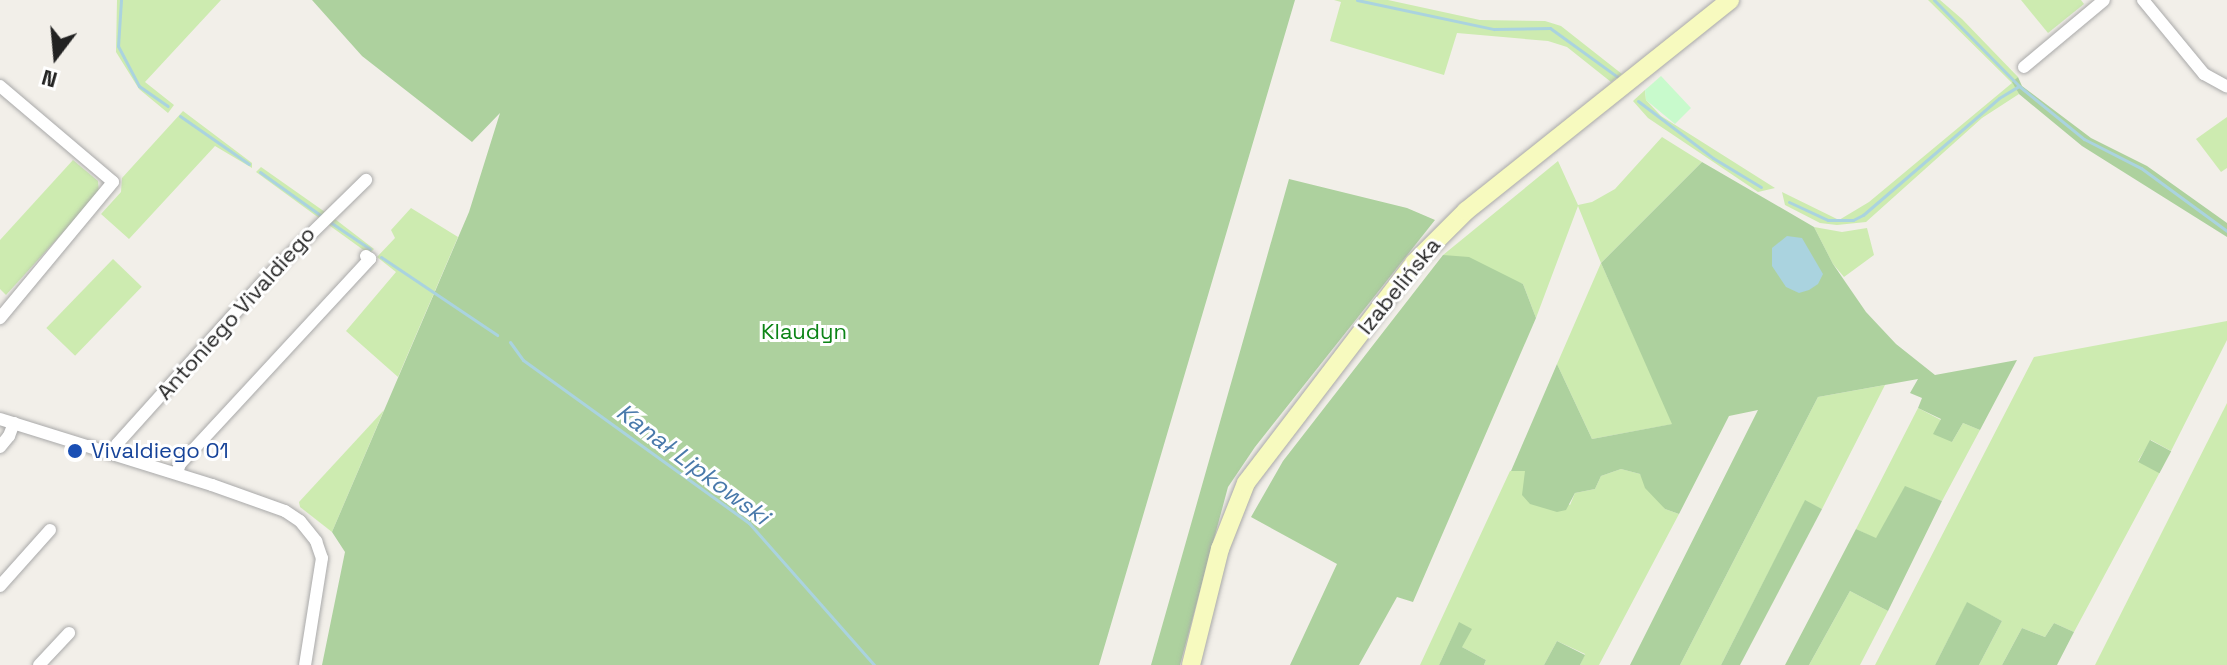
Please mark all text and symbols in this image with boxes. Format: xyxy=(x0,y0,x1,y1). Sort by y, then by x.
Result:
north arrow xyxy=(16,16,96,96)
text: N xyxy=(38,64,60,95)
street label: Antoniego Vivaldiego xyxy=(151,221,321,405)
street label: Izabelińska xyxy=(1352,232,1446,340)
park label: Klaudyn xyxy=(761,319,847,345)
water label: Kanał Lipkowski xyxy=(611,397,775,531)
place label: Vivaldiego 01 xyxy=(91,438,229,464)
marker: Vivaldiego 01 xyxy=(66,442,84,460)

